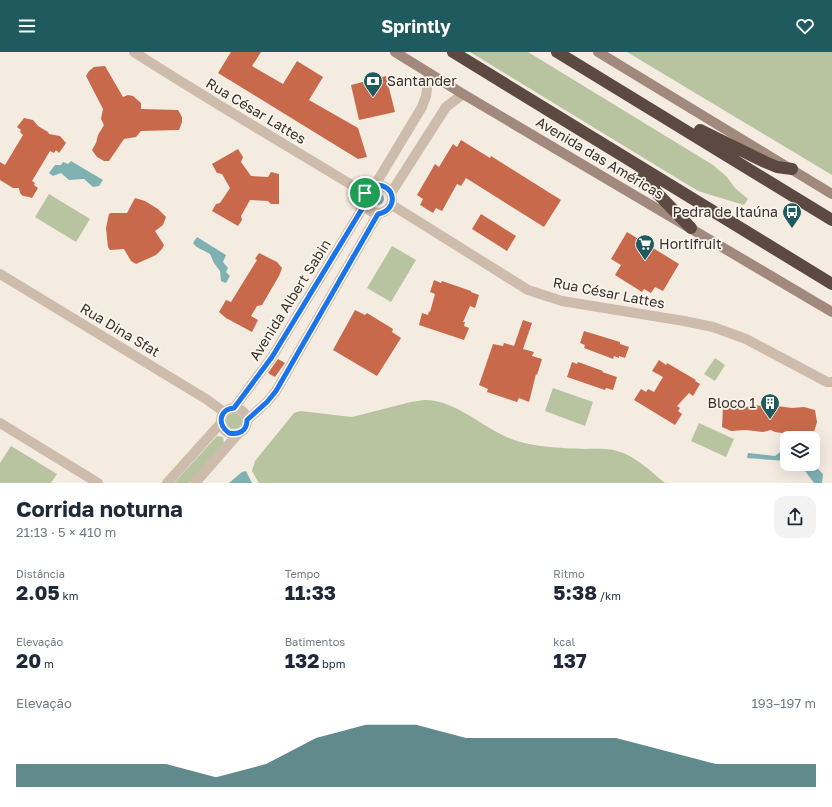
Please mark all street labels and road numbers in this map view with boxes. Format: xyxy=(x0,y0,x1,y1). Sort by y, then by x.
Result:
street label: Rua César Lattes xyxy=(203,74,309,147)
street label: Avenida das Américas xyxy=(533,113,667,202)
street label: Avenida Albert Sabin xyxy=(245,236,334,363)
street label: Rua César Lattes xyxy=(552,273,666,312)
street label: Rua Dina Sfat xyxy=(77,299,163,360)

